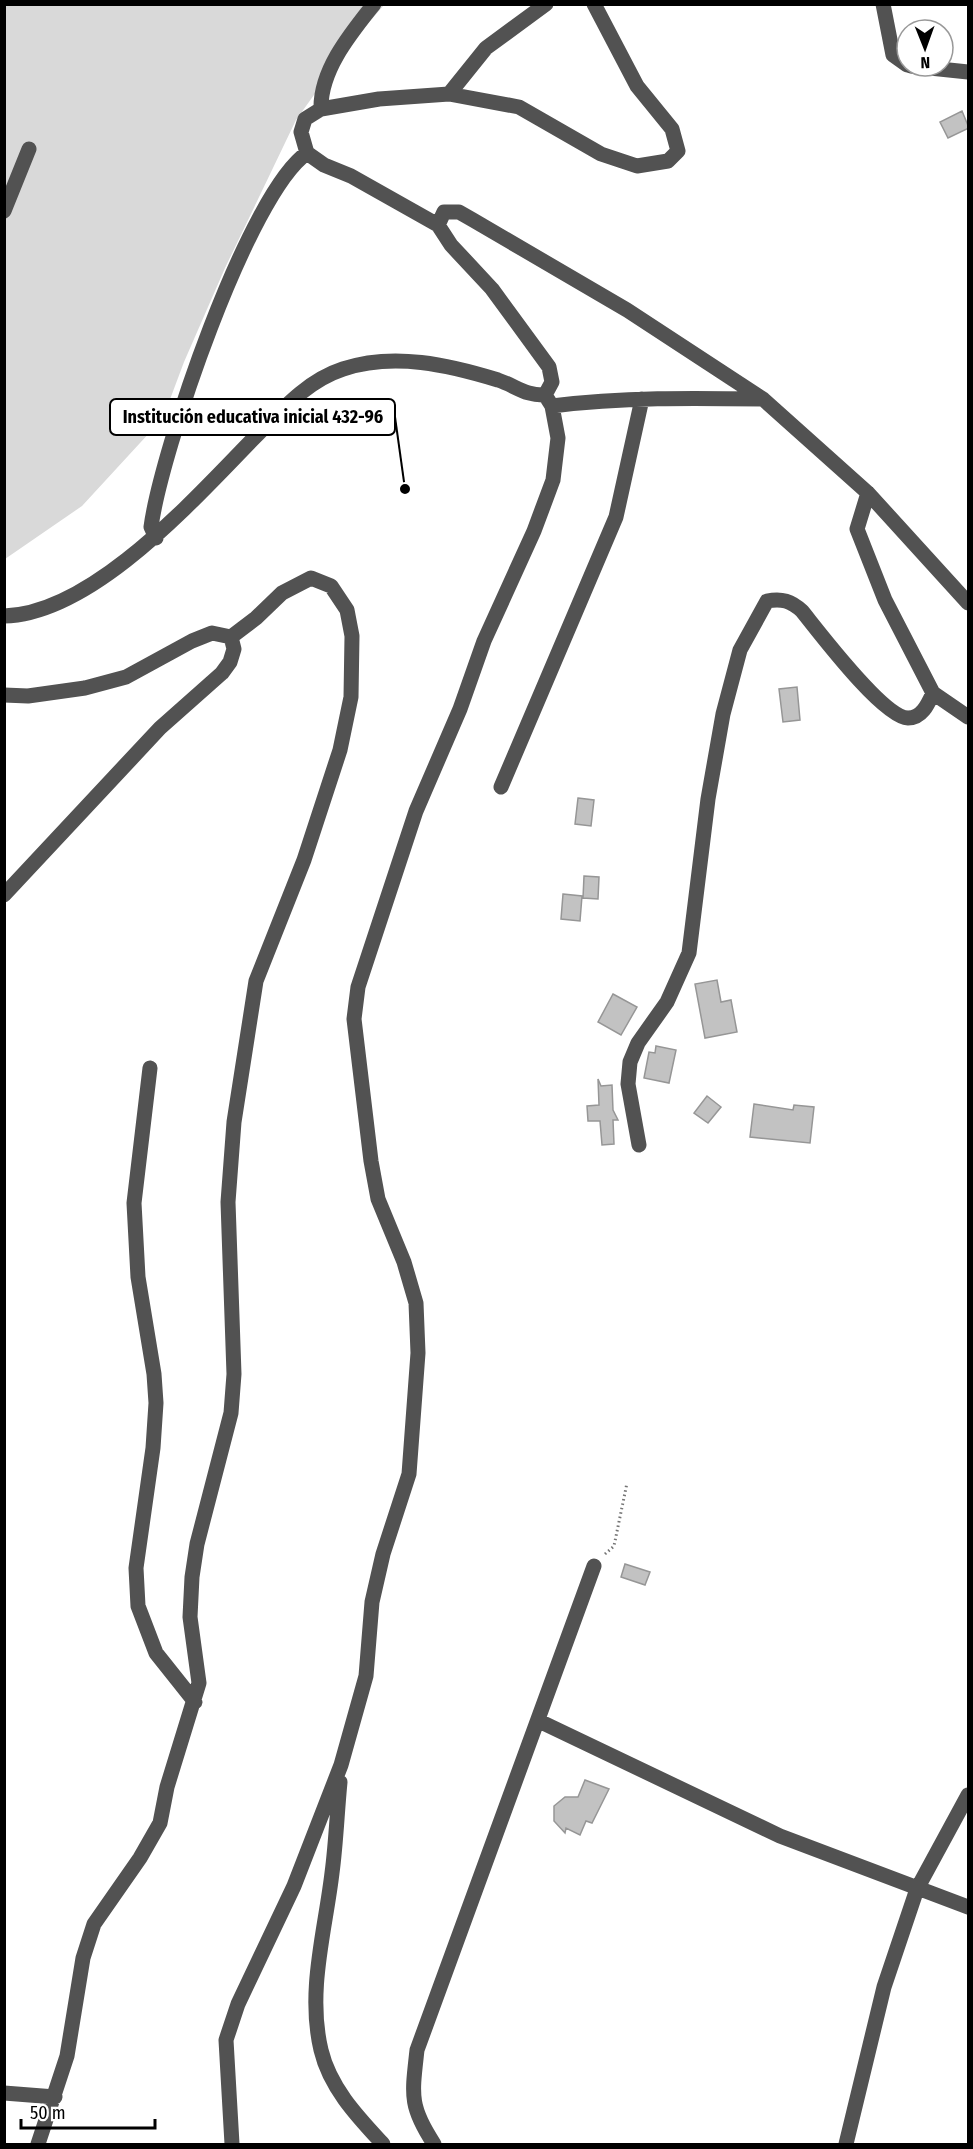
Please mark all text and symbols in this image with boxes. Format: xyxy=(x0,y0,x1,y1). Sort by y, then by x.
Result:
north arrow xyxy=(895,18,955,78)
text: N xyxy=(920,53,930,72)
callout: Institución educativa inicial 432-96 xyxy=(110,399,395,435)
text: Institución educativa inicial 432-96 xyxy=(123,406,383,428)
scale bar xyxy=(21,2092,154,2130)
text: 50 m xyxy=(30,2102,66,2124)

